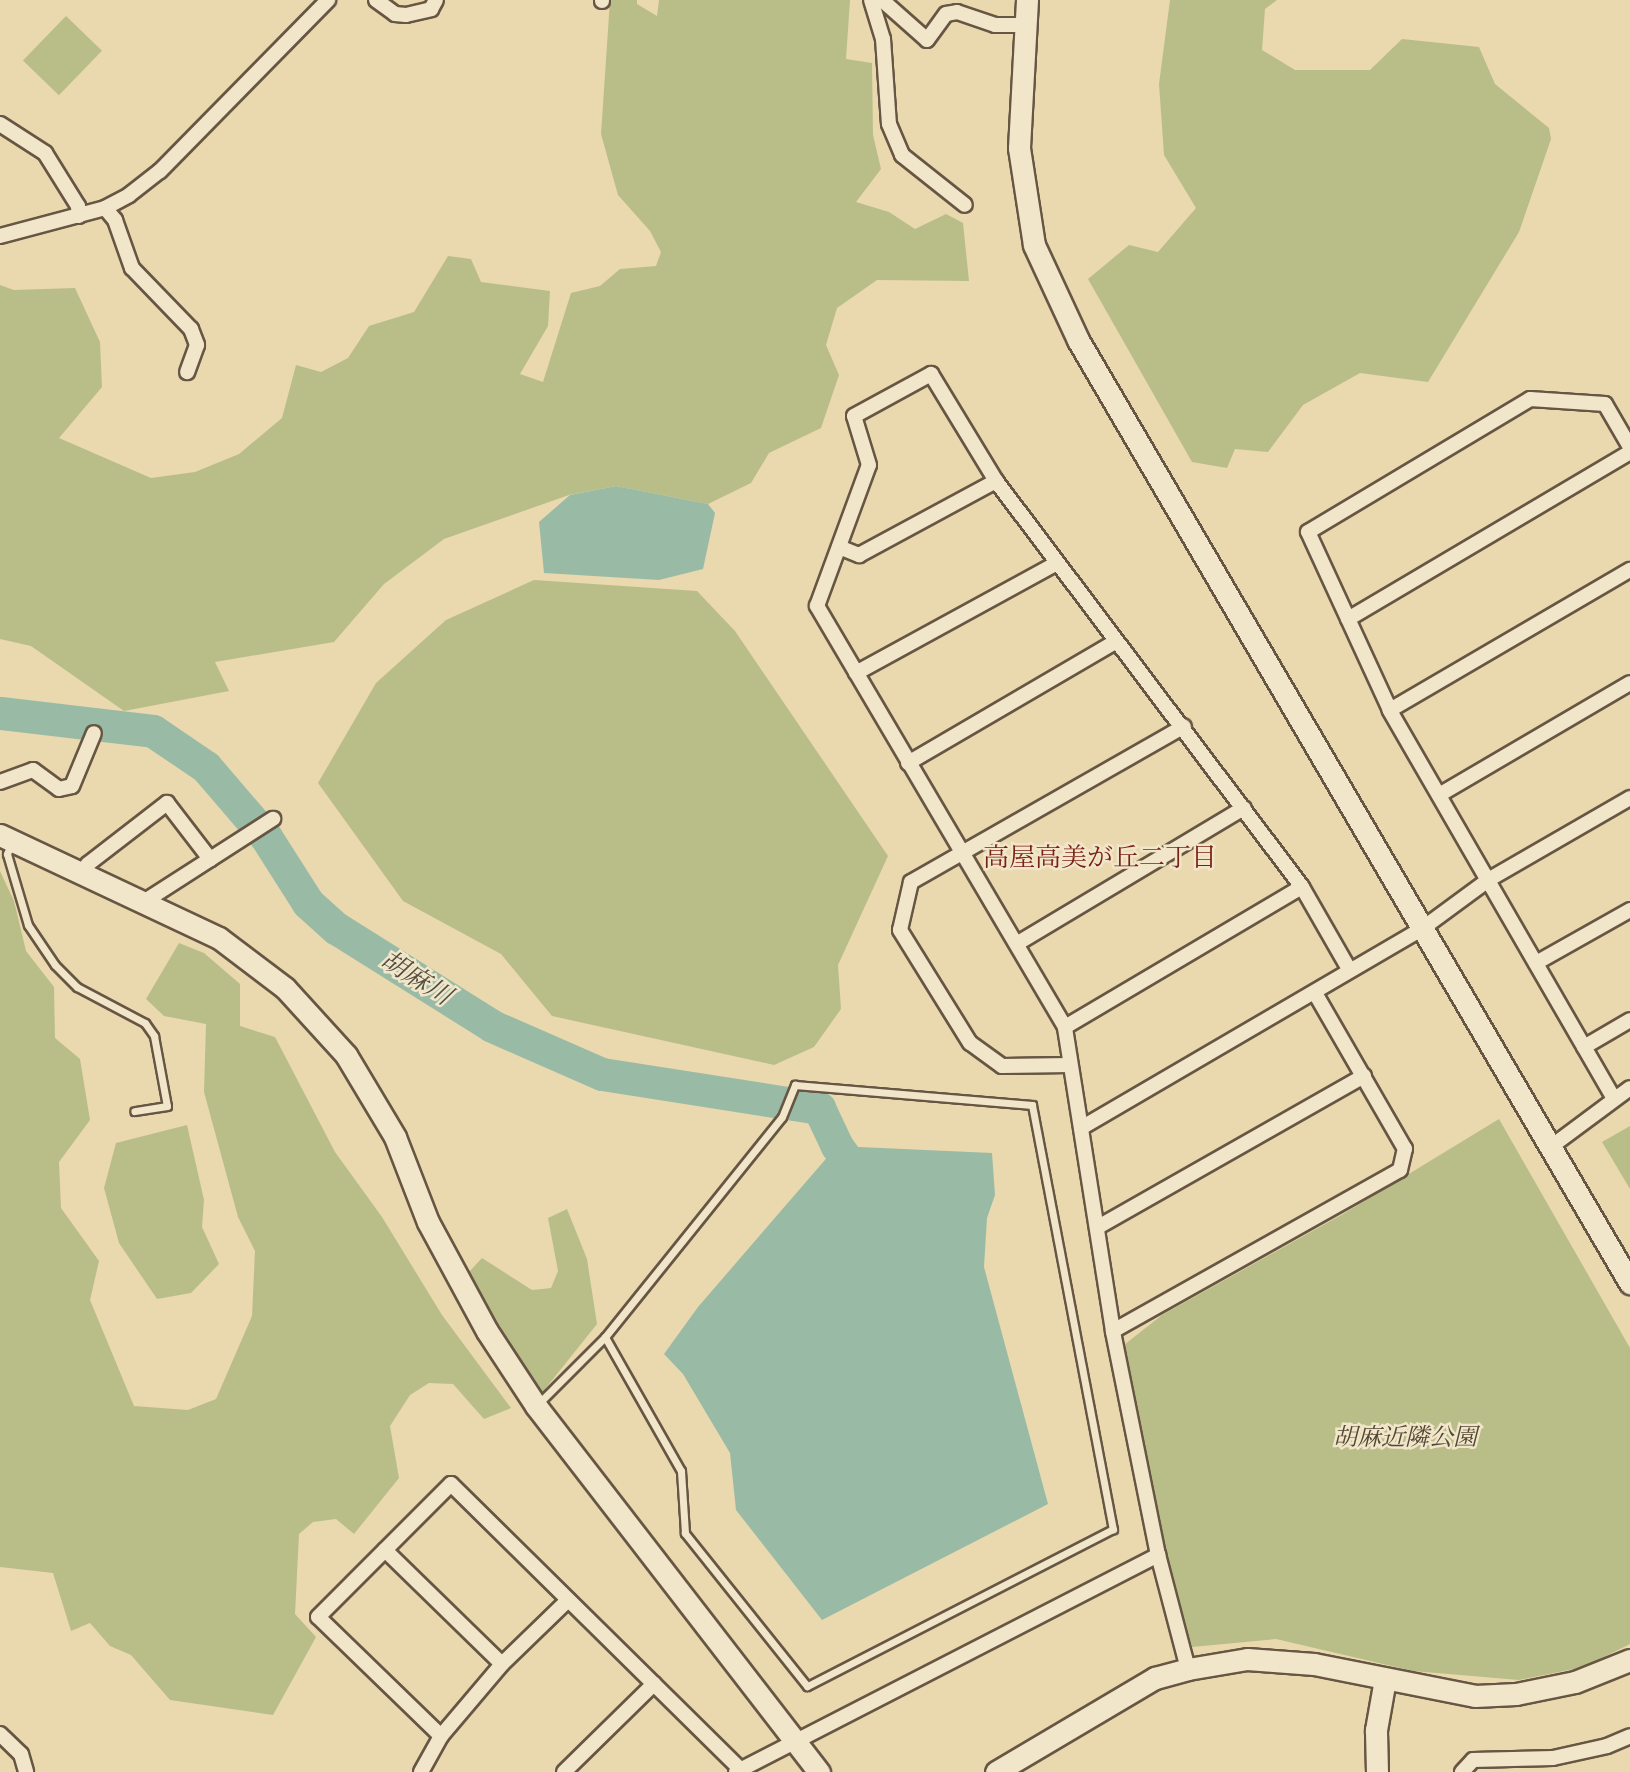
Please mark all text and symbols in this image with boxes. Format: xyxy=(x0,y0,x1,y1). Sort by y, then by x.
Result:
district label: 高屋高美が丘二丁目 xyxy=(983,842,1217,874)
water label: 胡麻川 xyxy=(375,944,457,1012)
park label: 胡麻近隣公園 xyxy=(1333,1424,1477,1452)

